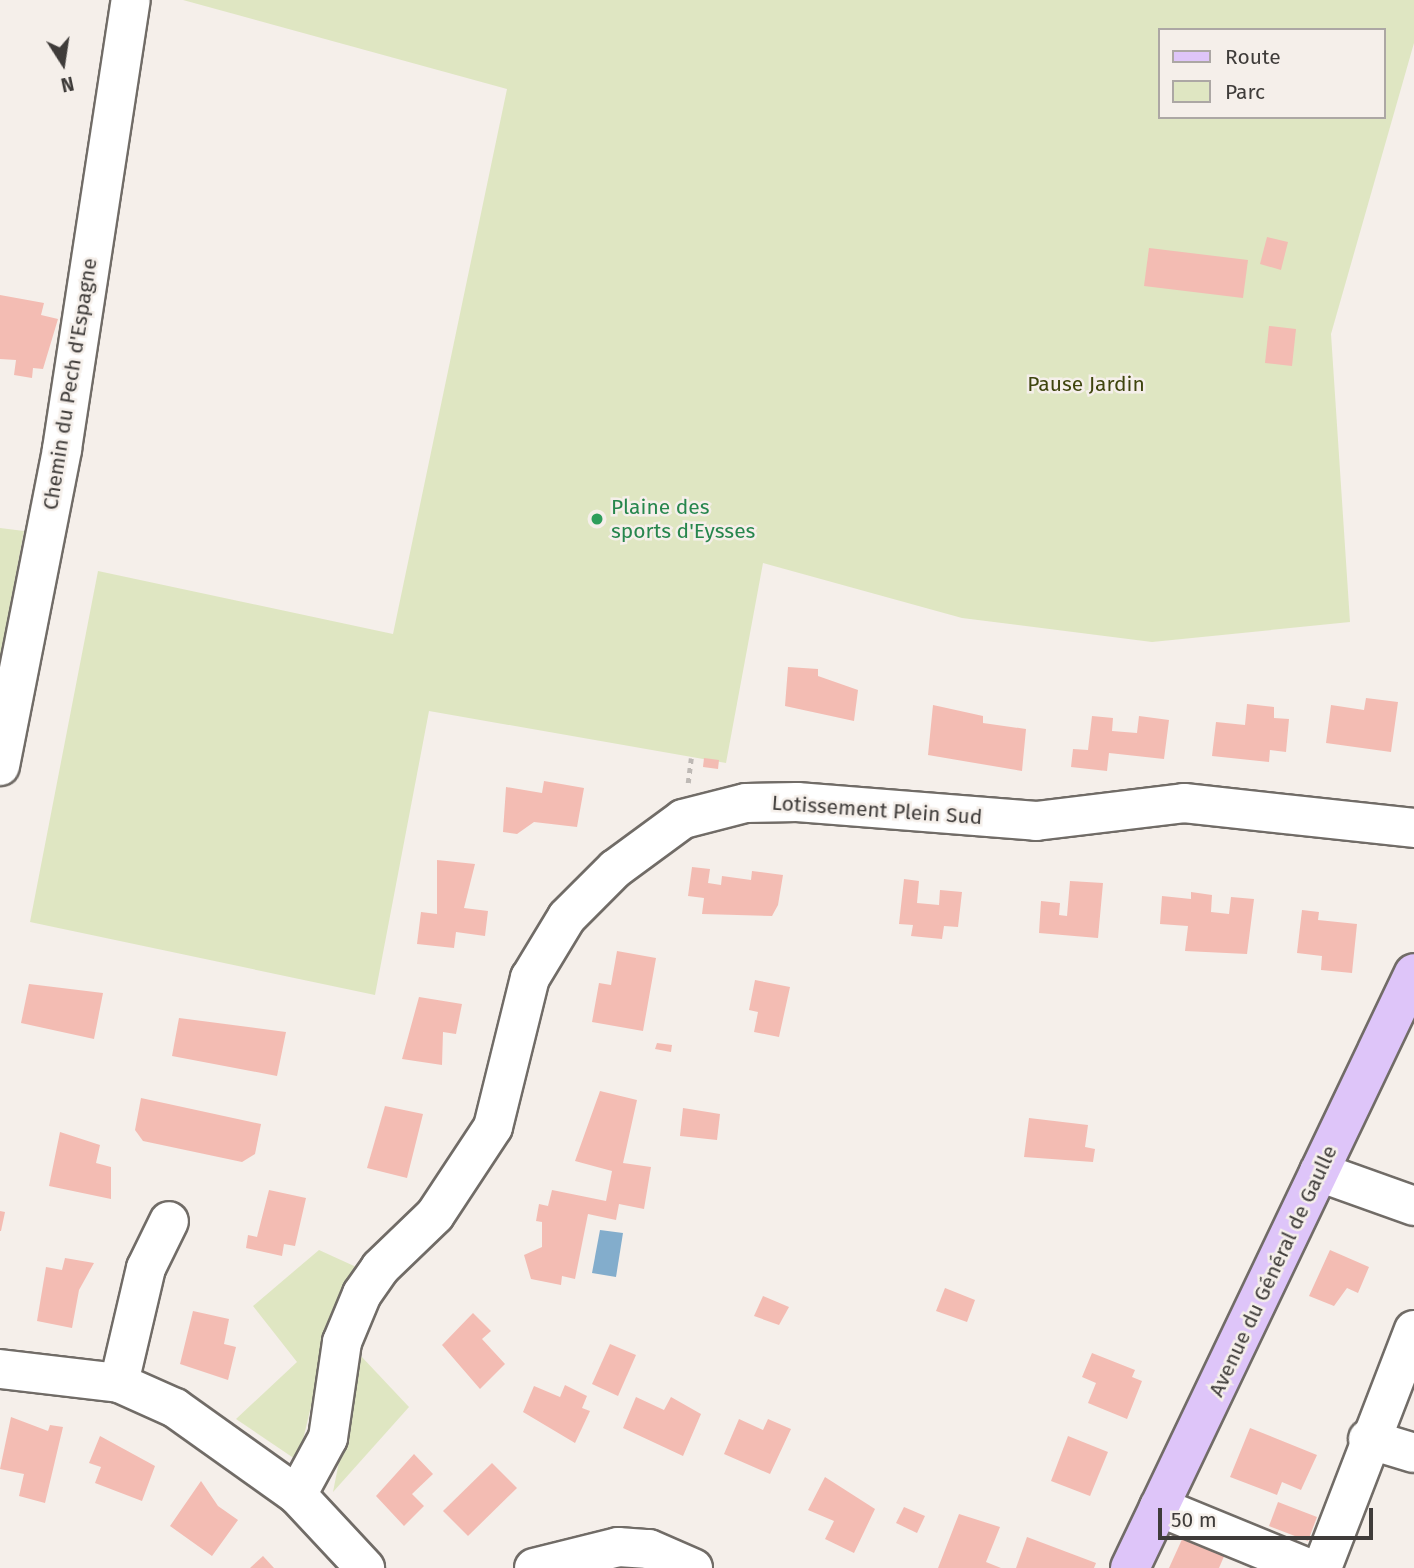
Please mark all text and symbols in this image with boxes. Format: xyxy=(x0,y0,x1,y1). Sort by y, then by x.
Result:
north arrow xyxy=(28,28,98,98)
legend xyxy=(1158,28,1386,119)
text: Route xyxy=(1225,44,1281,70)
text: N xyxy=(59,71,76,97)
text: Parc xyxy=(1225,79,1265,105)
street label: Chemin du Pech d'Espagne xyxy=(38,256,102,512)
park label: Pause Jardin xyxy=(1027,371,1145,397)
place label: Plaine des sports d'Eysses xyxy=(611,494,755,544)
marker: Plaine des sports d'Eysses xyxy=(589,511,605,527)
street label: Lotissement Plein Sud xyxy=(771,790,983,830)
street label: Avenue du Général de Gaulle xyxy=(1204,1141,1342,1401)
scale bar xyxy=(1162,1494,1377,1538)
text: 50 m xyxy=(1171,1507,1217,1533)

